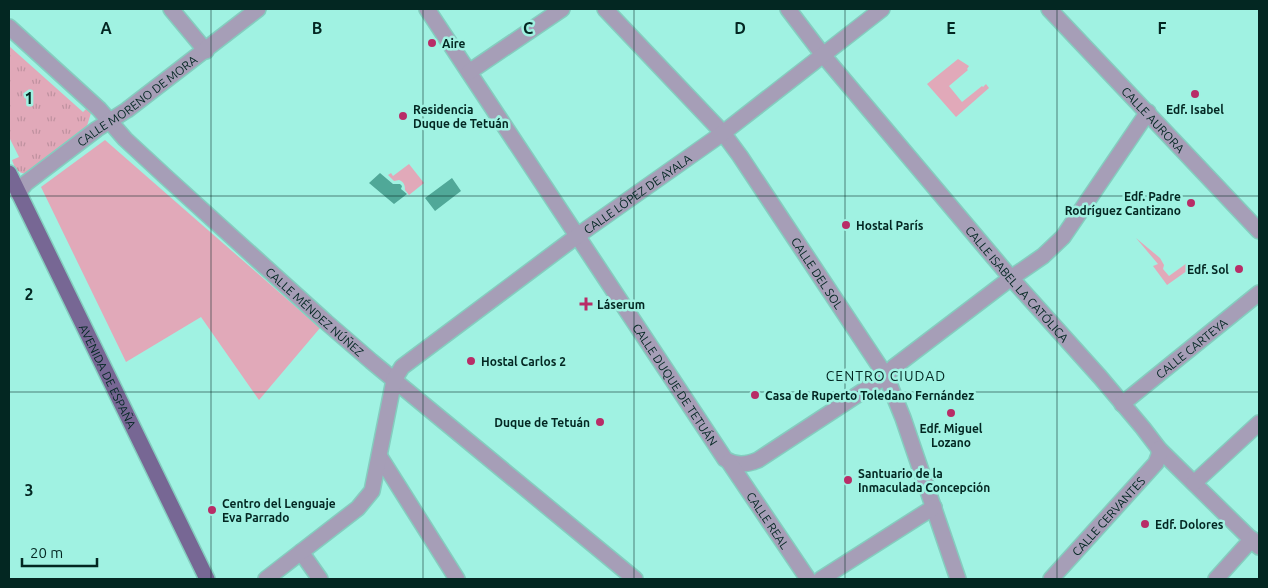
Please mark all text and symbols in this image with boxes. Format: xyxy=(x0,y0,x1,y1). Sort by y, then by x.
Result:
text: A xyxy=(100,19,112,37)
text: B xyxy=(312,19,322,37)
text: C xyxy=(523,19,533,37)
text: D xyxy=(734,19,746,37)
text: E xyxy=(946,19,956,37)
text: F xyxy=(1158,19,1167,37)
marker: Aire xyxy=(426,37,438,49)
place label: Aire xyxy=(442,37,466,50)
street label: CALLE MORENO DE MORA xyxy=(74,52,199,148)
street label: CALLE AURORA xyxy=(1119,84,1188,155)
marker: Edf. Isabel xyxy=(1189,88,1201,100)
text: 1 xyxy=(24,89,34,107)
place label: Residencia Duque de Tetuán xyxy=(413,103,509,130)
place label: Edf. Isabel xyxy=(1166,103,1224,116)
marker: Residencia Duque de Tetuán xyxy=(397,110,409,122)
street label: CALLE LÓPEZ DE AYALA xyxy=(581,151,694,236)
place label: Edf. Padre Rodríguez Cantizano xyxy=(1065,190,1181,217)
marker: Edf. Padre Rodríguez Cantizano xyxy=(1185,197,1197,209)
marker: Hostal París xyxy=(840,219,852,231)
place label: Hostal París xyxy=(856,219,924,232)
street label: CALLE ISABEL LA CATÓLICA xyxy=(963,223,1072,345)
street label: CALLE DEL SOL xyxy=(789,235,846,311)
place label: Edf. Sol xyxy=(1187,263,1229,276)
marker: Edf. Sol xyxy=(1233,263,1245,275)
street label: CALLE MÉNDEZ NÚÑEZ xyxy=(263,264,367,358)
text: 2 xyxy=(24,285,34,303)
marker: Láserum xyxy=(579,297,593,311)
place label: Láserum xyxy=(597,298,645,311)
street label: CALLE CARTEYA xyxy=(1153,315,1229,381)
street label: CALLE DUQUE DE TETUÁN xyxy=(630,321,720,448)
street label: AVENIDA DE ESPAÑA xyxy=(77,322,139,430)
marker: Hostal Carlos 2 xyxy=(465,355,477,367)
place label: Hostal Carlos 2 xyxy=(481,355,566,368)
district label: CENTRO CIUDAD xyxy=(826,368,946,384)
marker: Casa de Ruperto Toledano Fernández xyxy=(749,389,761,401)
place label: Casa de Ruperto Toledano Fernández xyxy=(765,389,974,402)
marker: Edf. Miguel Lozano xyxy=(945,407,957,419)
place label: Duque de Tetuán xyxy=(494,416,590,429)
marker: Duque de Tetuán xyxy=(594,416,606,428)
place label: Edf. Miguel Lozano xyxy=(920,422,983,449)
place label: Santuario de la Inmaculada Concepción xyxy=(858,467,990,494)
marker: Santuario de la Inmaculada Concepción xyxy=(842,474,854,486)
street label: CALLE CERVANTES xyxy=(1069,474,1147,558)
text: 3 xyxy=(24,481,34,499)
street label: CALLE REAL xyxy=(744,489,792,551)
place label: Centro del Lenguaje Eva Parrado xyxy=(222,497,336,524)
marker: Centro del Lenguaje Eva Parrado xyxy=(206,504,218,516)
marker: Edf. Dolores xyxy=(1139,518,1151,530)
place label: Edf. Dolores xyxy=(1155,518,1224,531)
scale bar xyxy=(22,536,98,568)
text: 20 m xyxy=(30,544,63,561)

